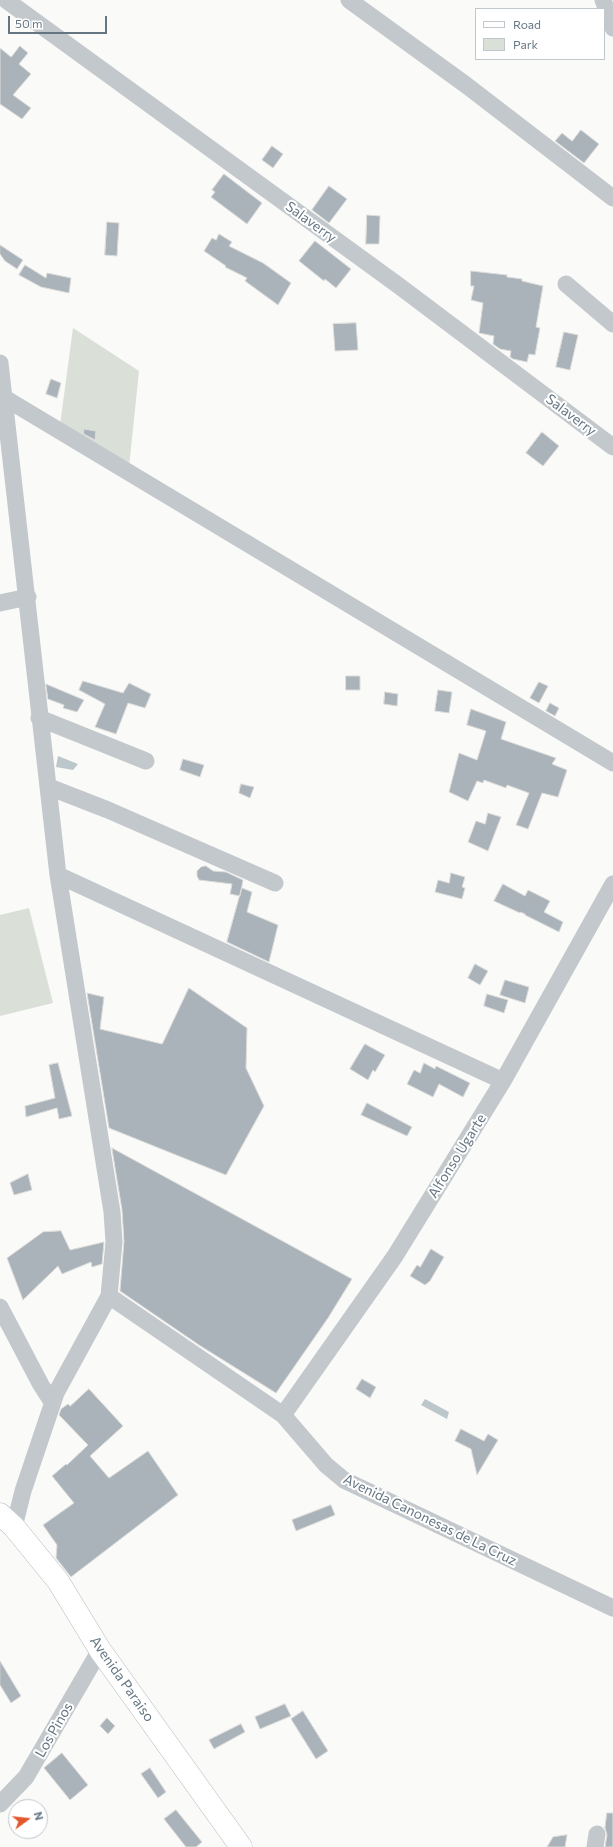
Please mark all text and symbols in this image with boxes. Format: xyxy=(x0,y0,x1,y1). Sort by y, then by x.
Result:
scale bar xyxy=(10,8,109,34)
legend xyxy=(475,8,605,60)
text: 50 m xyxy=(15,16,43,30)
text: Road xyxy=(513,17,541,31)
text: Park xyxy=(513,37,538,51)
street label: Salaverry xyxy=(282,198,340,246)
street label: Salaverry xyxy=(542,391,600,439)
street label: Alfonso Ugarte xyxy=(424,1111,490,1201)
street label: Avenida Canonesas de La Cruz xyxy=(341,1471,519,1569)
street label: Avenida Paraiso xyxy=(86,1633,158,1725)
street label: Los Pinos xyxy=(32,1700,76,1760)
north arrow xyxy=(8,1799,48,1839)
text: N xyxy=(32,1810,46,1822)

